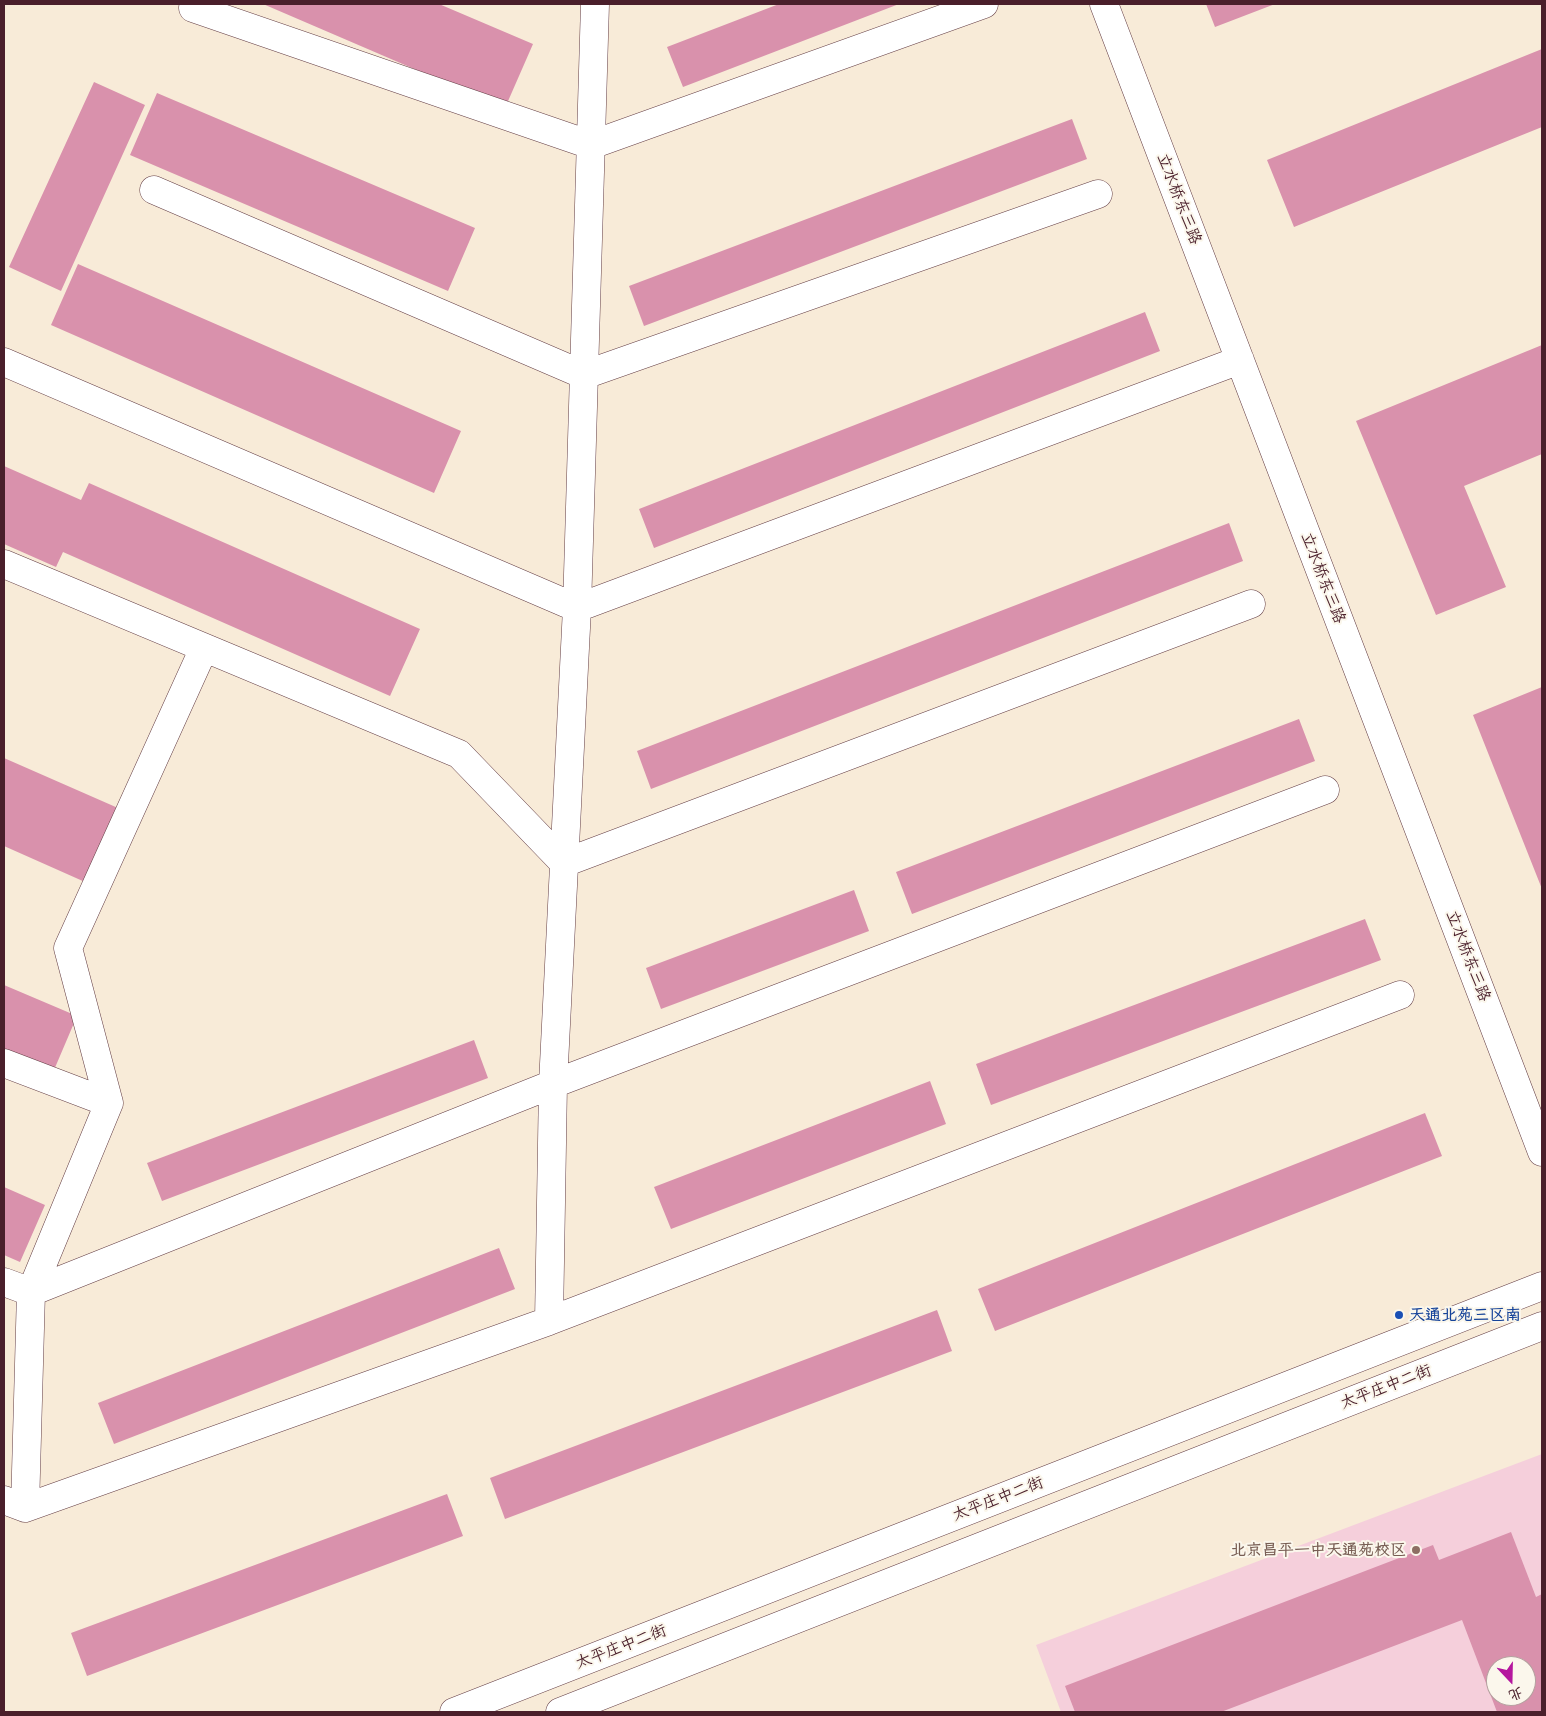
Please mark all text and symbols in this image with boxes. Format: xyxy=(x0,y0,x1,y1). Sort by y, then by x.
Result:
street label: 立水桥东三路 xyxy=(1153,151,1205,247)
street label: 立水桥东三路 xyxy=(1297,530,1349,626)
street label: 立水桥东三路 xyxy=(1442,908,1494,1004)
place label: 天通北苑三区南 xyxy=(1409,1305,1521,1325)
marker: 天通北苑三区南 xyxy=(1393,1309,1405,1321)
street label: 太平庄中二街 xyxy=(1338,1361,1434,1413)
street label: 太平庄中二街 xyxy=(950,1473,1046,1525)
place label: 北京昌平一中天通苑校区 xyxy=(1230,1540,1406,1560)
marker: 北京昌平一中天通苑校区 xyxy=(1410,1544,1422,1556)
street label: 太平庄中二街 xyxy=(573,1621,669,1673)
north arrow xyxy=(1486,1656,1536,1706)
text: 北 xyxy=(1506,1683,1526,1705)

